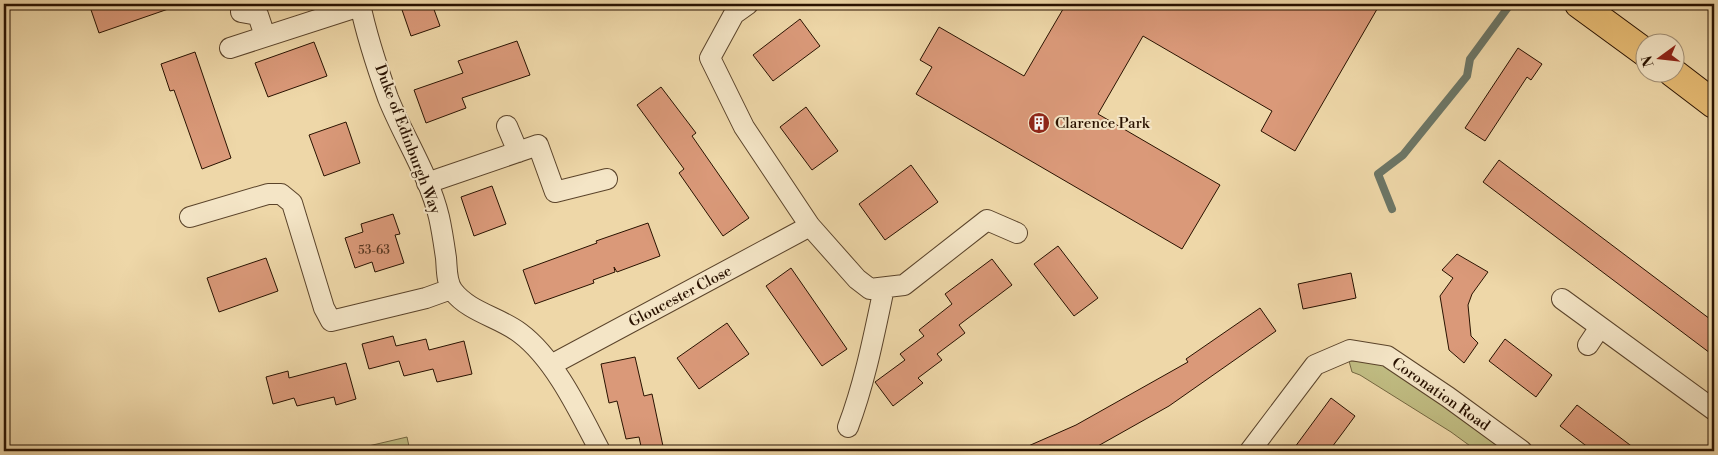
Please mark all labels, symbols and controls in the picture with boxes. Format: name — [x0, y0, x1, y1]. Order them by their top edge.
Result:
north arrow — [1636, 32, 1686, 82]
text: N — [1638, 53, 1659, 69]
street label: Duke of Edinburgh Way — [370, 62, 445, 217]
building icon: Clarence Park — [1027, 111, 1051, 135]
place label: Clarence Park — [1055, 114, 1151, 133]
house number: 53-63 — [358, 243, 390, 258]
street label: Gloucester Close — [625, 261, 735, 332]
street label: Coronation Road — [1388, 353, 1494, 436]

